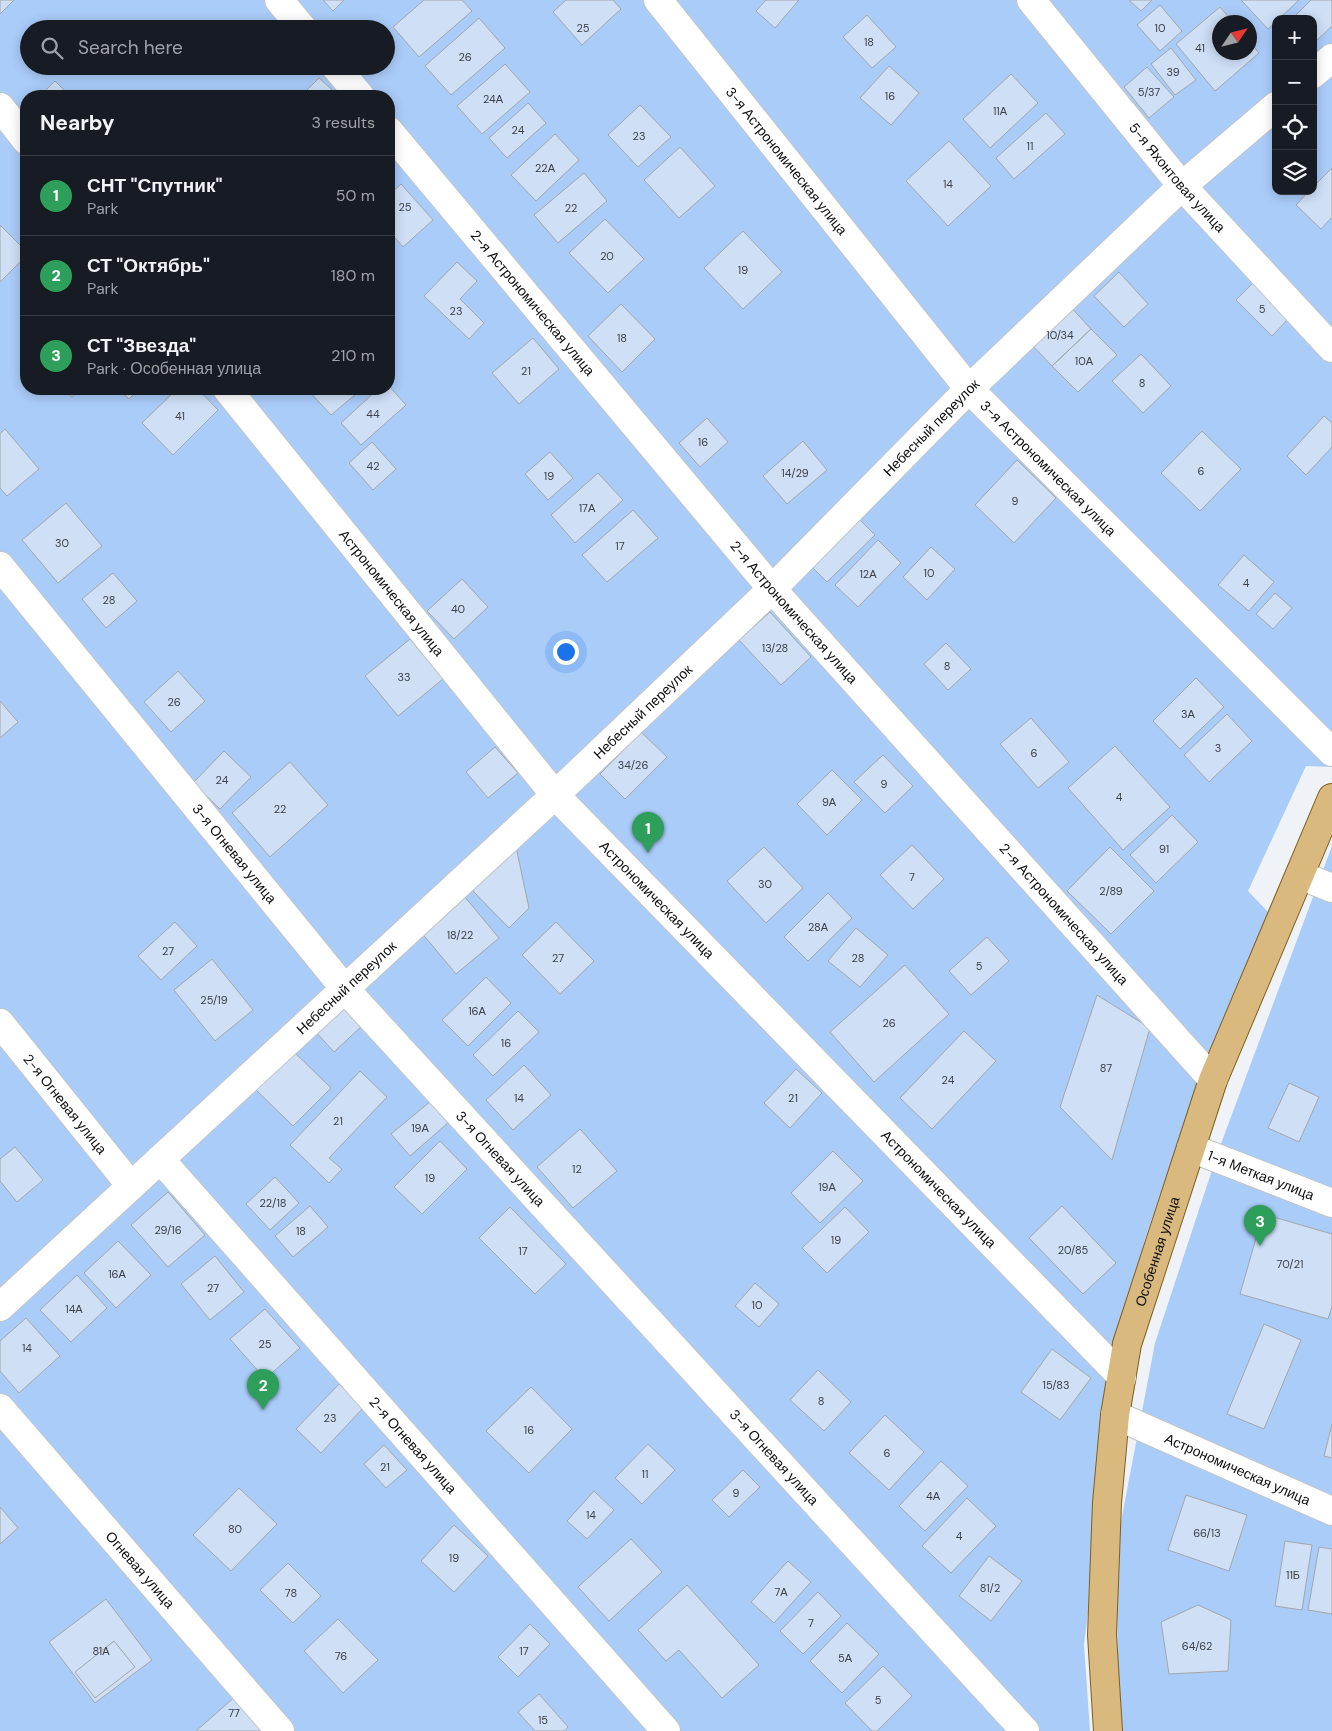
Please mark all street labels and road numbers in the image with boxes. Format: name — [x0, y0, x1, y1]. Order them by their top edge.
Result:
street label: 3-я Астрономическая улица — [722, 83, 851, 239]
street label: 5-я Яхонтовая улица — [1125, 119, 1229, 236]
street label: 2-я Астрономическая улица — [467, 226, 599, 380]
street label: Небесный переулок — [879, 374, 984, 480]
street label: 3-я Астрономическая улица — [976, 396, 1120, 540]
street label: Астрономическая улица — [335, 526, 448, 660]
street label: 2-я Астрономическая улица — [726, 537, 862, 688]
street label: Небесный переулок — [590, 660, 697, 763]
street label: 3-я Огневая улица — [188, 800, 281, 907]
street label: Астрономическая улица — [596, 837, 718, 962]
street label: 2-я Астрономическая улица — [996, 839, 1132, 989]
street label: Небесный переулок — [292, 936, 401, 1038]
street label: 2-я Огневая улица — [19, 1050, 111, 1158]
street label: 3-я Огневая улица — [452, 1107, 549, 1210]
street label: Астрономическая улица — [877, 1126, 1000, 1252]
street label: 1-я Меткая улица — [1205, 1146, 1317, 1204]
street label: Особенная улица — [1131, 1194, 1184, 1309]
street label: 2-я Огневая улица — [365, 1393, 461, 1497]
street label: 3-я Огневая улица — [726, 1406, 823, 1509]
street label: Астрономическая улица — [1162, 1429, 1313, 1509]
street label: Огневая улица — [102, 1527, 179, 1612]

